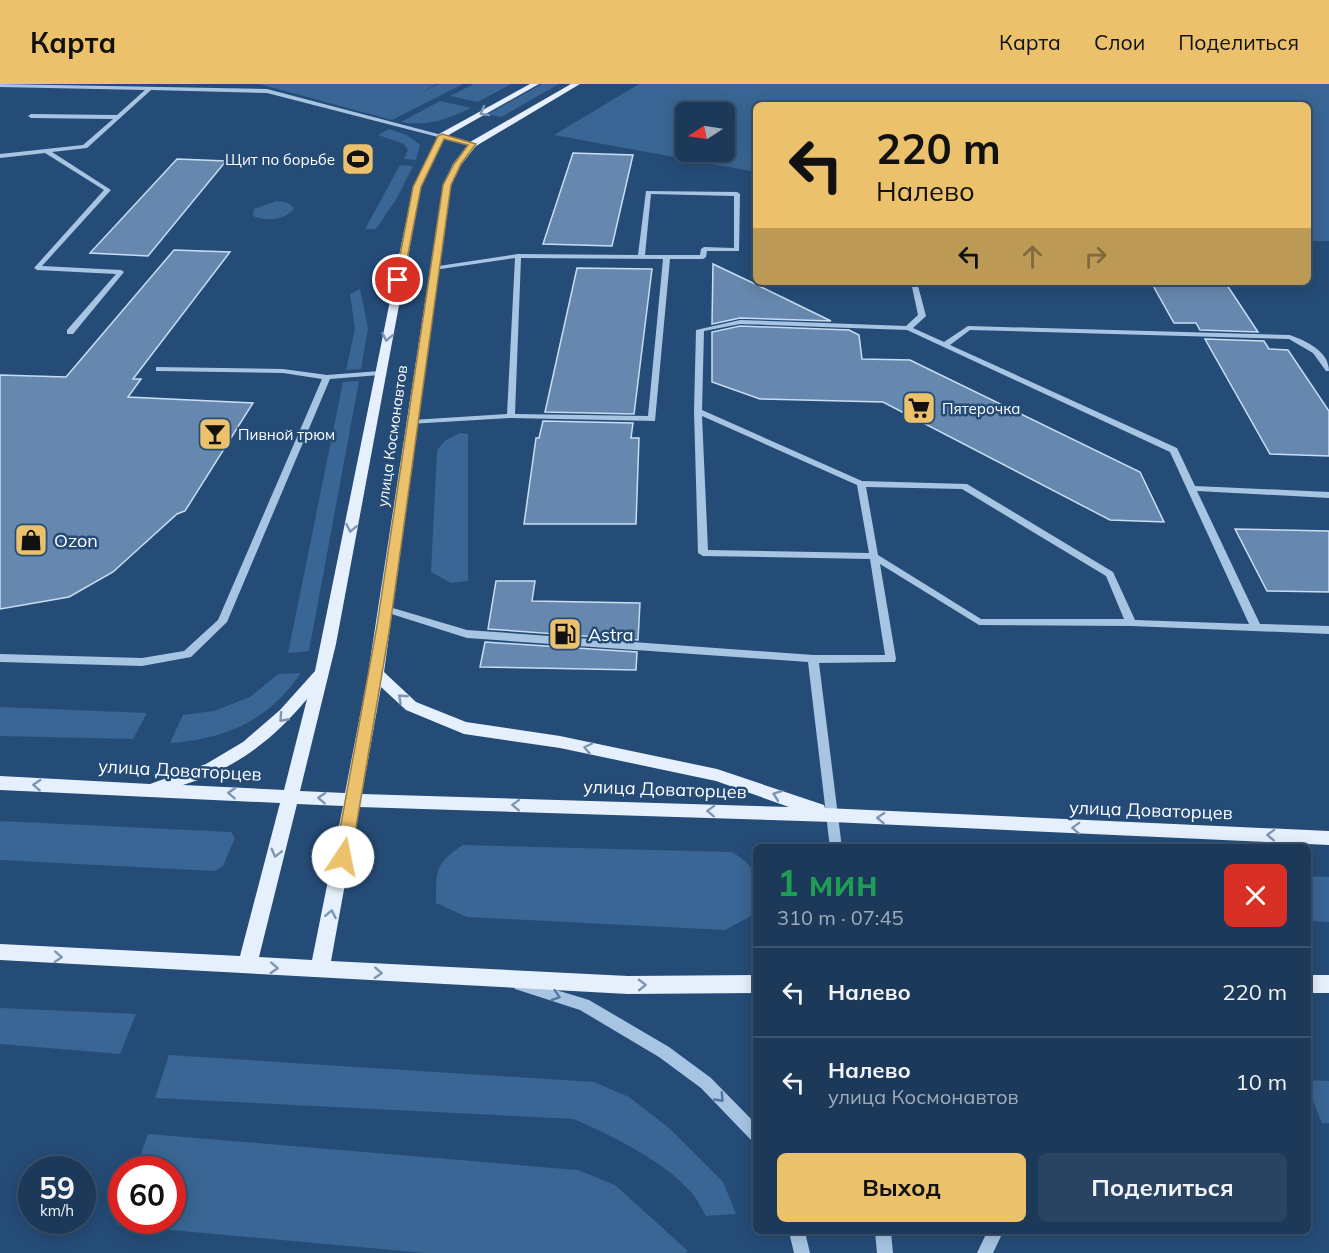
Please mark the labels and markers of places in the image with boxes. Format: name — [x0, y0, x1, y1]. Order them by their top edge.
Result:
sports icon: Щит по борьбе — [340, 141, 376, 177]
place label: Щит по борьбе — [225, 150, 335, 169]
pin — [372, 254, 423, 305]
supermarket icon: Пятерочка — [901, 390, 937, 426]
place label: Пятерочка — [942, 399, 1020, 418]
bar icon: Пивной трюм — [197, 416, 233, 452]
place label: Пивной трюм — [238, 425, 335, 444]
shop icon: Ozon — [13, 522, 49, 558]
place label: Ozon — [54, 529, 98, 552]
fuel station icon: Astra — [547, 616, 583, 652]
place label: Astra — [588, 623, 634, 646]

